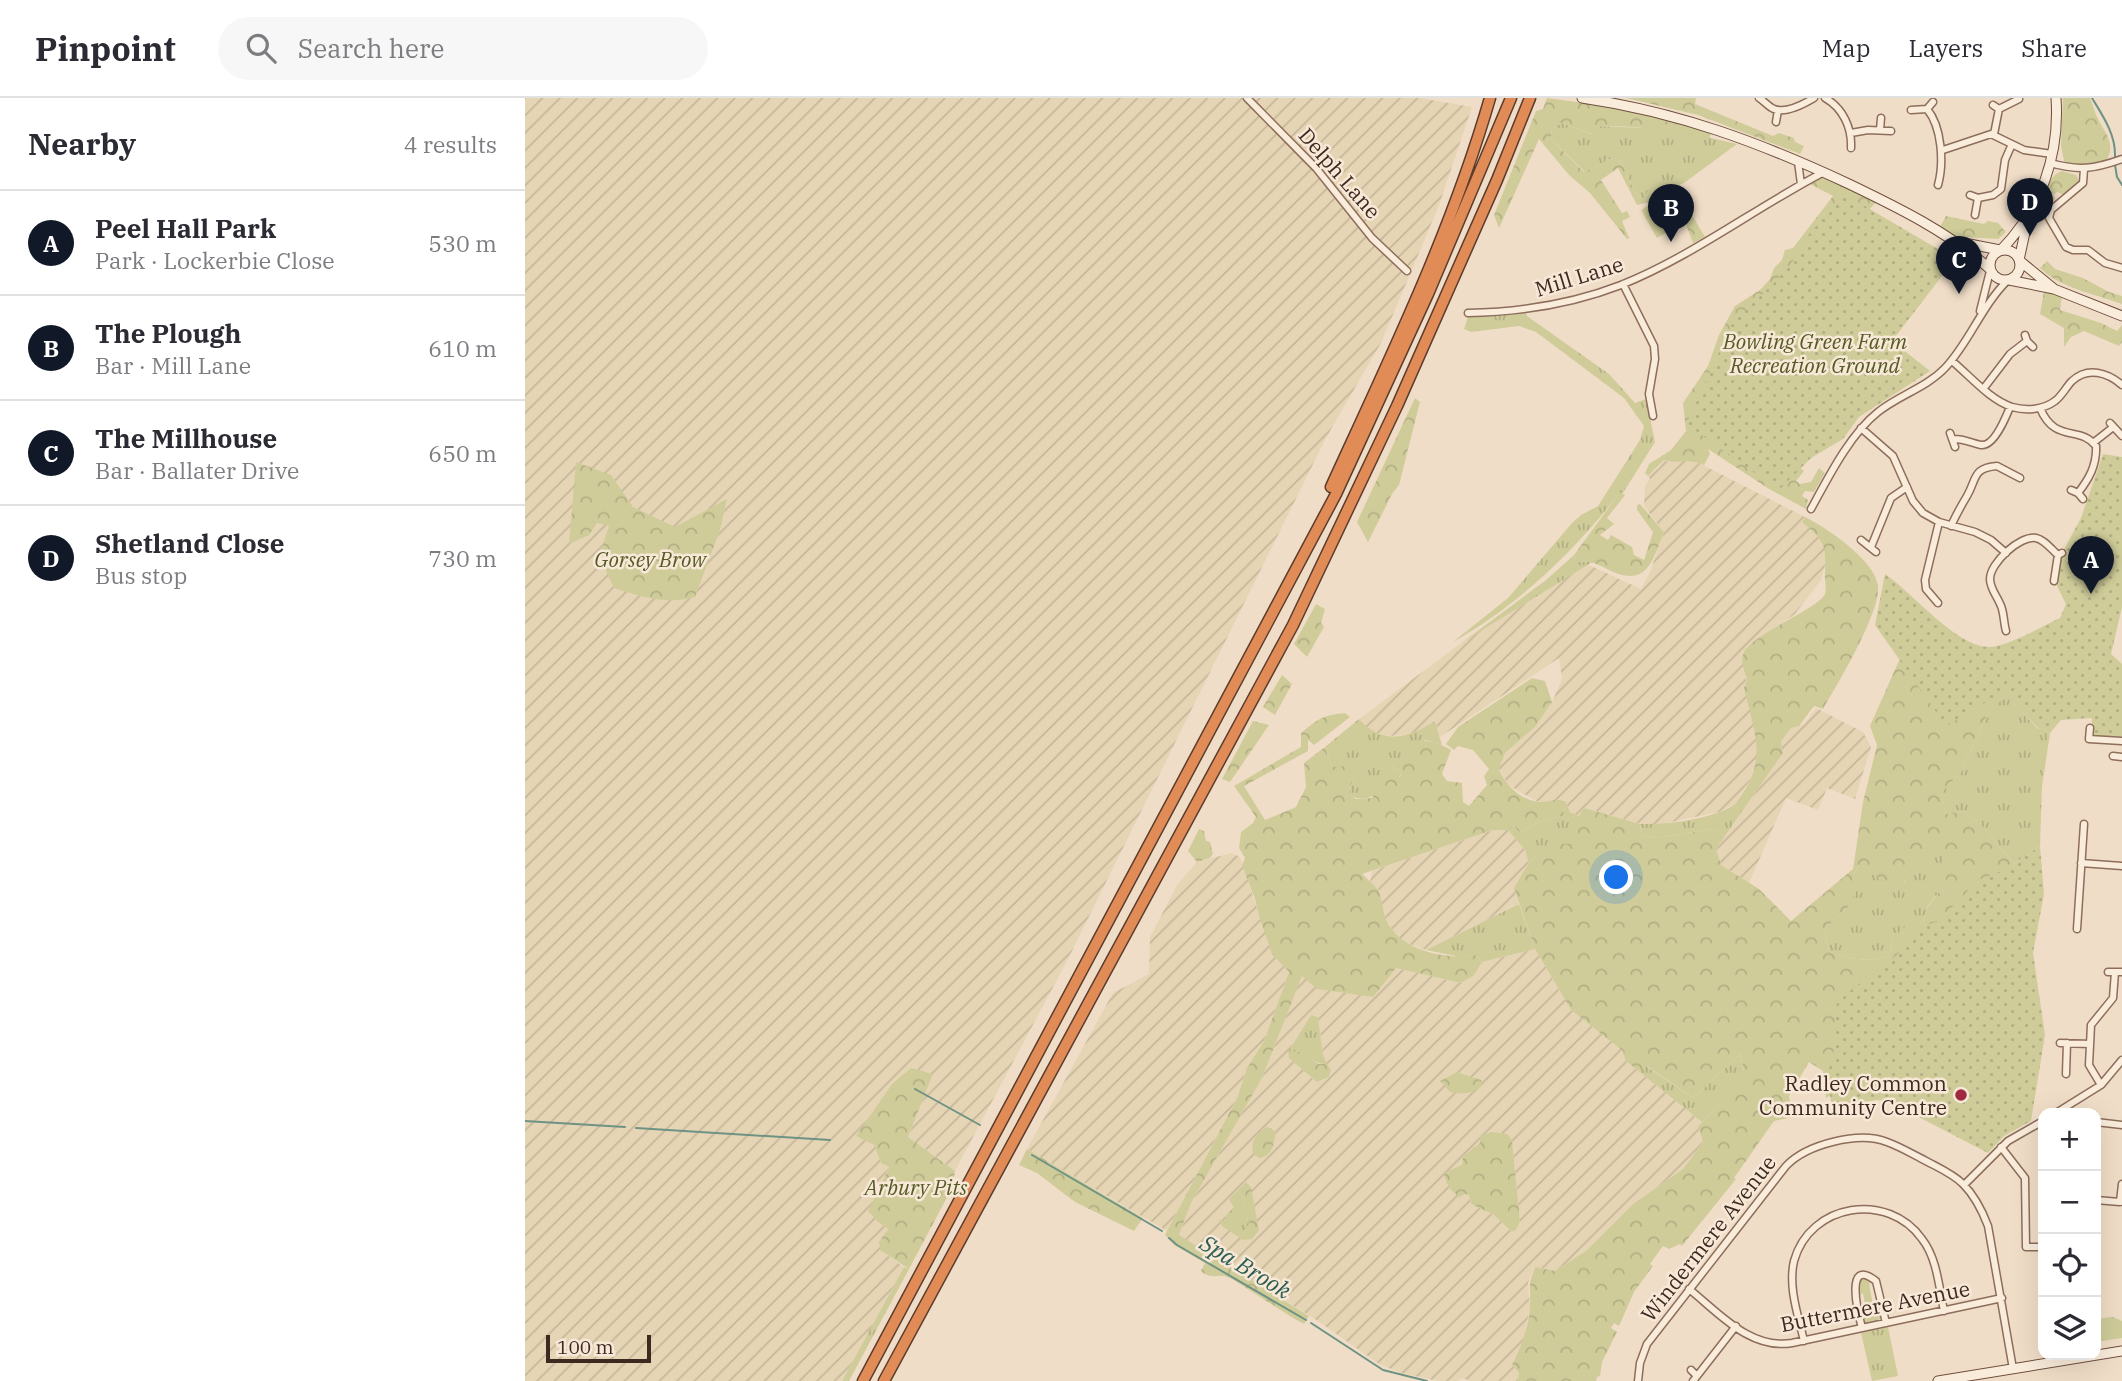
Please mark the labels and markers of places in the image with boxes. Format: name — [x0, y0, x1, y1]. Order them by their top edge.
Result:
pin: D — [2007, 178, 2053, 236]
pin: B — [1648, 184, 1694, 242]
pin: C — [1936, 236, 1982, 294]
pin: A — [2068, 536, 2114, 594]
place label: Radley Common Community Centre — [1759, 1069, 1947, 1121]
marker: Radley Common Community Centre — [1953, 1087, 1969, 1103]

